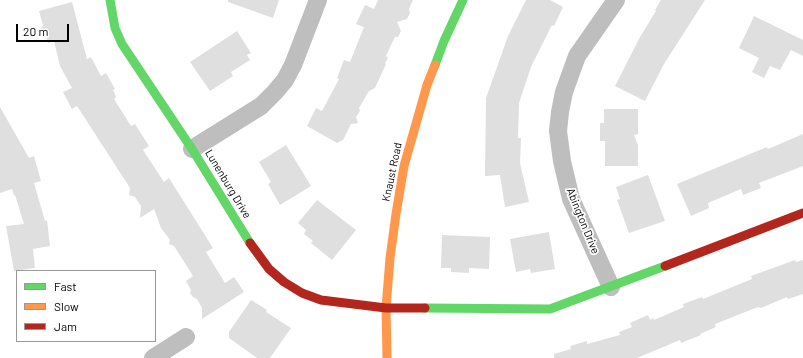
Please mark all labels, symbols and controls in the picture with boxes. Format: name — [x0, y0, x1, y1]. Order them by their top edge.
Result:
scale bar — [18, 16, 71, 42]
text: 20 m — [23, 24, 49, 38]
street label: Knaust Road — [379, 141, 405, 203]
street label: Lunenburg Drive — [202, 147, 254, 221]
street label: Abington Drive — [564, 186, 602, 256]
legend — [16, 270, 156, 342]
text: Fast — [54, 279, 77, 293]
text: Slow — [54, 299, 79, 313]
text: Jam — [54, 319, 77, 333]

